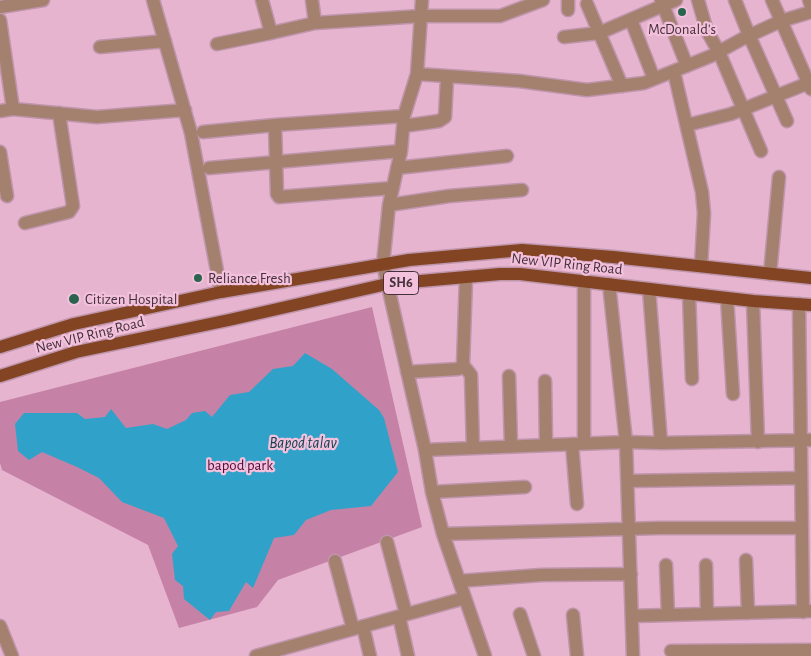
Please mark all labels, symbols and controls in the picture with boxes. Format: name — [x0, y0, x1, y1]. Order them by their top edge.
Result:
marker: McDonald's — [676, 6, 688, 18]
place label: McDonald's — [648, 20, 716, 38]
street label: New VIP Ring Road — [511, 249, 623, 279]
place label: Reliance Fresh — [208, 269, 291, 287]
marker: Reliance Fresh — [192, 272, 204, 284]
road number: SH6 — [384, 272, 418, 294]
place label: Citizen Hospital — [85, 290, 178, 308]
marker: Citizen Hospital — [67, 292, 81, 306]
street label: New VIP Ring Road — [34, 313, 146, 357]
water label: Bapod talav — [269, 433, 337, 453]
park label: bapod park — [207, 456, 273, 474]

